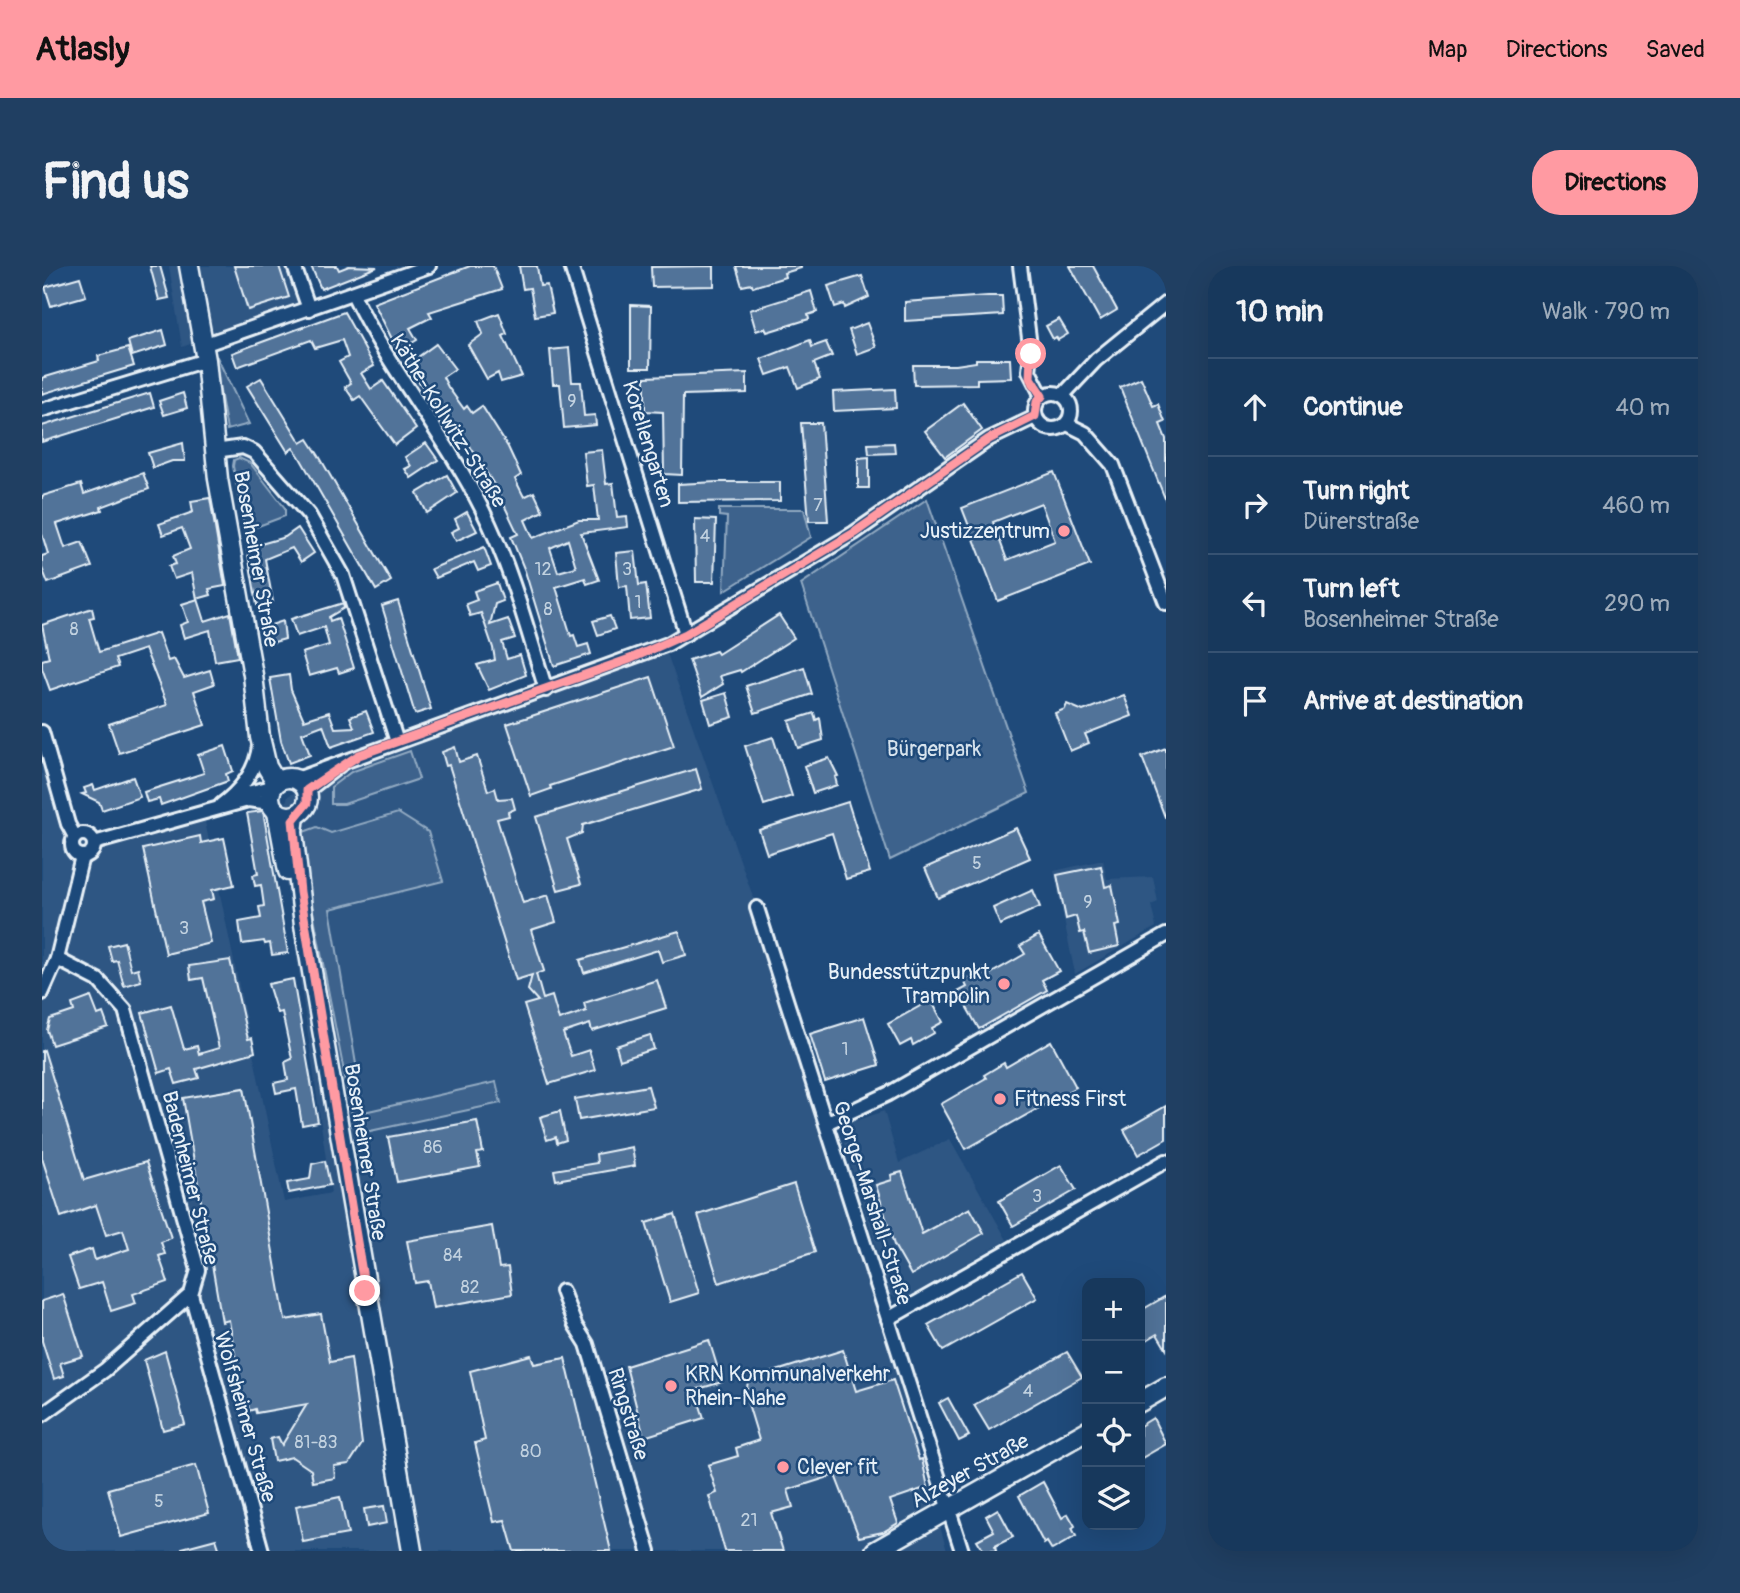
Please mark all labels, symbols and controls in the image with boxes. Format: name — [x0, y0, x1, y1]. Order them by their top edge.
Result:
text: Atlasly — [35, 29, 130, 70]
text: Map — [1428, 35, 1468, 64]
text: Directions — [1506, 35, 1607, 64]
text: Saved — [1645, 35, 1705, 64]
button: Directions — [1532, 150, 1698, 215]
text: Find us — [42, 152, 189, 213]
text: 10 min — [1236, 293, 1323, 330]
text: Walk · 790 m — [1542, 297, 1670, 326]
street label: Käthe-Kollwitz-Straße — [383, 329, 513, 514]
route start — [1015, 338, 1046, 369]
street label: Korellengarten — [616, 377, 680, 511]
icon: ahead — [1236, 388, 1274, 426]
house number: 9 — [567, 390, 577, 413]
text: Continue — [1303, 391, 1403, 423]
text: 40 m — [1616, 393, 1670, 422]
street label: Bosenheimer Straße — [227, 469, 285, 650]
text: Turn right — [1303, 475, 1409, 507]
icon: right — [1236, 486, 1274, 524]
text: 460 m — [1602, 491, 1670, 520]
house number: 7 — [813, 494, 823, 517]
text: Dürerstraße — [1303, 507, 1419, 536]
place label: Justizzentrum — [920, 518, 1050, 545]
marker: Justizzentrum — [1056, 523, 1072, 539]
house number: 4 — [700, 525, 711, 548]
house number: 12 — [534, 558, 552, 581]
house number: 3 — [622, 558, 632, 581]
text: Turn left — [1303, 573, 1399, 605]
icon: left — [1236, 584, 1274, 622]
text: 290 m — [1604, 589, 1670, 618]
house number: 1 — [634, 591, 642, 614]
house number: 8 — [543, 598, 553, 621]
text: Bosenheimer Straße — [1303, 605, 1499, 634]
house number: 8 — [69, 618, 79, 641]
icon: arrive — [1236, 682, 1274, 720]
text: Arrive at destination — [1303, 685, 1523, 717]
park label: Bürgerpark — [887, 736, 982, 763]
house number: 5 — [972, 852, 982, 875]
house number: 9 — [1083, 891, 1093, 914]
house number: 3 — [179, 917, 189, 940]
place label: Bundesstützpunkt Trampolin — [828, 959, 991, 1010]
marker: Bundesstützpunkt Trampolin — [996, 976, 1012, 992]
house number: 1 — [841, 1038, 849, 1061]
street label: Bosenheimer Straße — [338, 1062, 392, 1243]
place label: Fitness First — [1014, 1086, 1127, 1113]
street label: Badenheimer Straße — [155, 1088, 225, 1268]
marker: Fitness First — [992, 1091, 1008, 1107]
street label: George-Marshall-Straße — [826, 1098, 918, 1309]
house number: 86 — [423, 1136, 443, 1159]
house number: 3 — [1032, 1185, 1042, 1208]
house number: 84 — [443, 1244, 463, 1267]
route end — [349, 1275, 380, 1306]
house number: 82 — [460, 1276, 480, 1299]
map controls — [1082, 1278, 1145, 1530]
button: + — [1082, 1278, 1145, 1341]
street label: Wolfsheimer Straße — [208, 1329, 282, 1506]
button: − — [1082, 1341, 1145, 1404]
place label: KRN Kommunalverkehr Rhein-Nahe — [685, 1361, 891, 1412]
street label: Ringstraße — [601, 1365, 655, 1464]
marker: KRN Kommunalverkehr Rhein-Nahe — [663, 1378, 679, 1394]
house number: 4 — [1023, 1380, 1034, 1403]
button: locate — [1082, 1404, 1145, 1467]
street label: Alzeyer Straße — [906, 1427, 1034, 1515]
house number: 81-83 — [295, 1431, 337, 1454]
house number: 80 — [520, 1440, 542, 1463]
place label: Clever fit — [797, 1454, 878, 1481]
marker: Clever fit — [775, 1459, 791, 1475]
button: layers — [1082, 1467, 1145, 1530]
house number: 5 — [154, 1490, 164, 1513]
house number: 21 — [740, 1509, 758, 1532]

